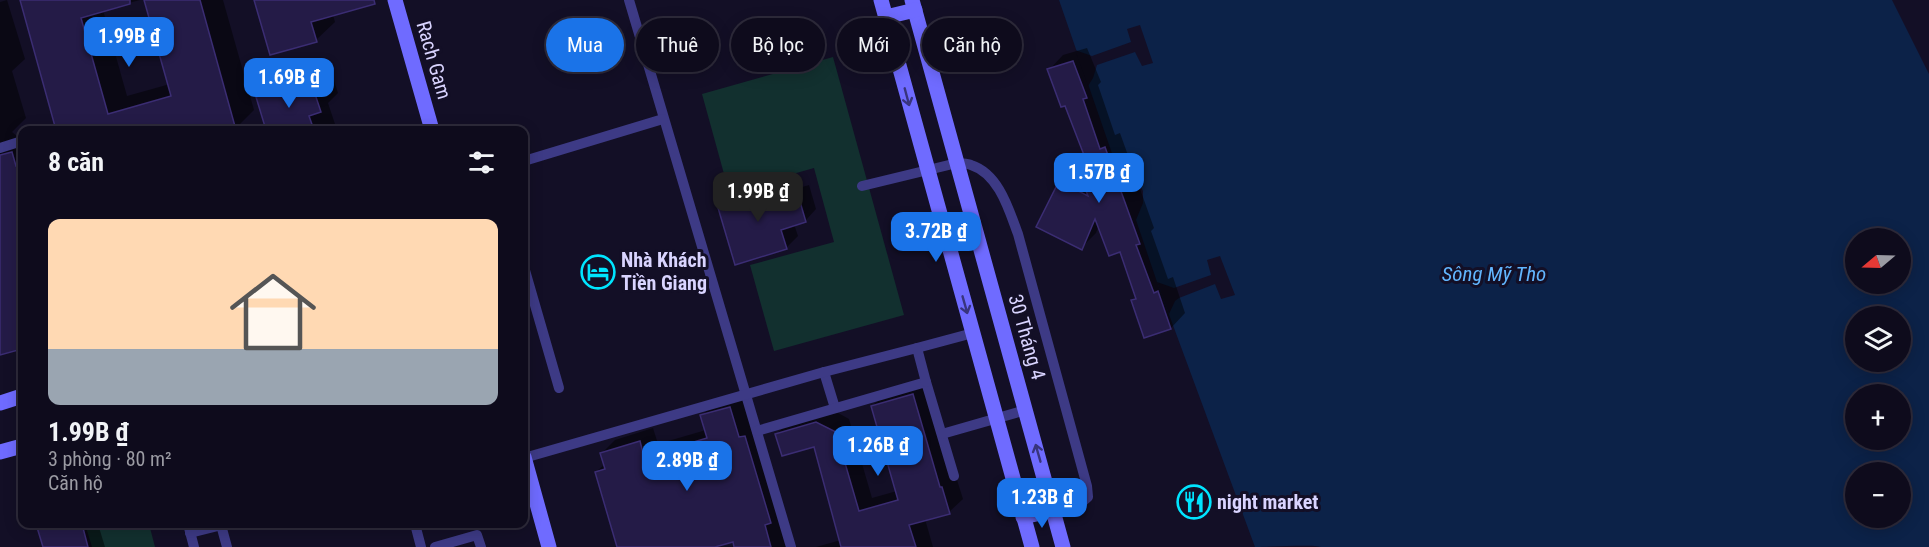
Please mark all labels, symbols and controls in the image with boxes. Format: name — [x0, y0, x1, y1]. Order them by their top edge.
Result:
pin: 1.99B ₫ — [74, 17, 184, 68]
street label: Rach Gam — [411, 18, 457, 102]
chip: Mua — [546, 18, 624, 72]
chip: Thuê — [636, 18, 719, 72]
chip: Bộ lọc — [731, 18, 825, 72]
chip: Mới — [837, 18, 910, 72]
chip: Căn hộ — [922, 18, 1022, 72]
text: 1.99B ₫ — [98, 24, 160, 48]
pin: 1.69B ₫ — [234, 58, 344, 109]
text: 1.69B ₫ — [258, 65, 320, 89]
one-way arrow — [902, 87, 914, 106]
icon: filters — [465, 146, 498, 179]
text: 8 căn — [48, 147, 104, 177]
pin: 1.57B ₫ — [1044, 153, 1154, 204]
text: 1.57B ₫ — [1068, 160, 1130, 184]
pin: 1.99B ₫ — [703, 172, 813, 223]
text: 1.99B ₫ — [727, 179, 789, 203]
pin: 3.72B ₫ — [881, 212, 991, 263]
text: 3.72B ₫ — [905, 219, 967, 243]
north arrow — [1845, 228, 1911, 294]
map controls — [1845, 228, 1911, 528]
place label: Nhà Khách Tiền Giang — [621, 248, 707, 295]
hotel icon: Nhà Khách Tiền Giang — [580, 254, 616, 290]
icon: home — [219, 258, 327, 366]
water label: Sông Mỹ Tho — [1442, 262, 1546, 286]
street label: 30 Tháng 4 — [1003, 292, 1051, 383]
one-way arrow — [960, 295, 971, 314]
button: layers — [1845, 306, 1911, 372]
button: + — [1845, 384, 1911, 450]
text: 1.99B ₫ — [48, 417, 129, 447]
pin: 1.26B ₫ — [823, 426, 933, 477]
text: 1.26B ₫ — [847, 433, 909, 457]
pin: 2.89B ₫ — [632, 441, 742, 492]
one-way arrow — [1032, 444, 1043, 463]
text: 3 phòng · 80 m² — [48, 447, 172, 471]
text: 2.89B ₫ — [656, 448, 718, 472]
button: − — [1845, 462, 1911, 528]
text: Căn hộ — [48, 471, 103, 495]
pin: 1.23B ₫ — [987, 478, 1097, 529]
restaurant icon: night market — [1176, 484, 1212, 520]
text: 1.23B ₫ — [1011, 485, 1073, 509]
place label: night market — [1217, 490, 1318, 514]

